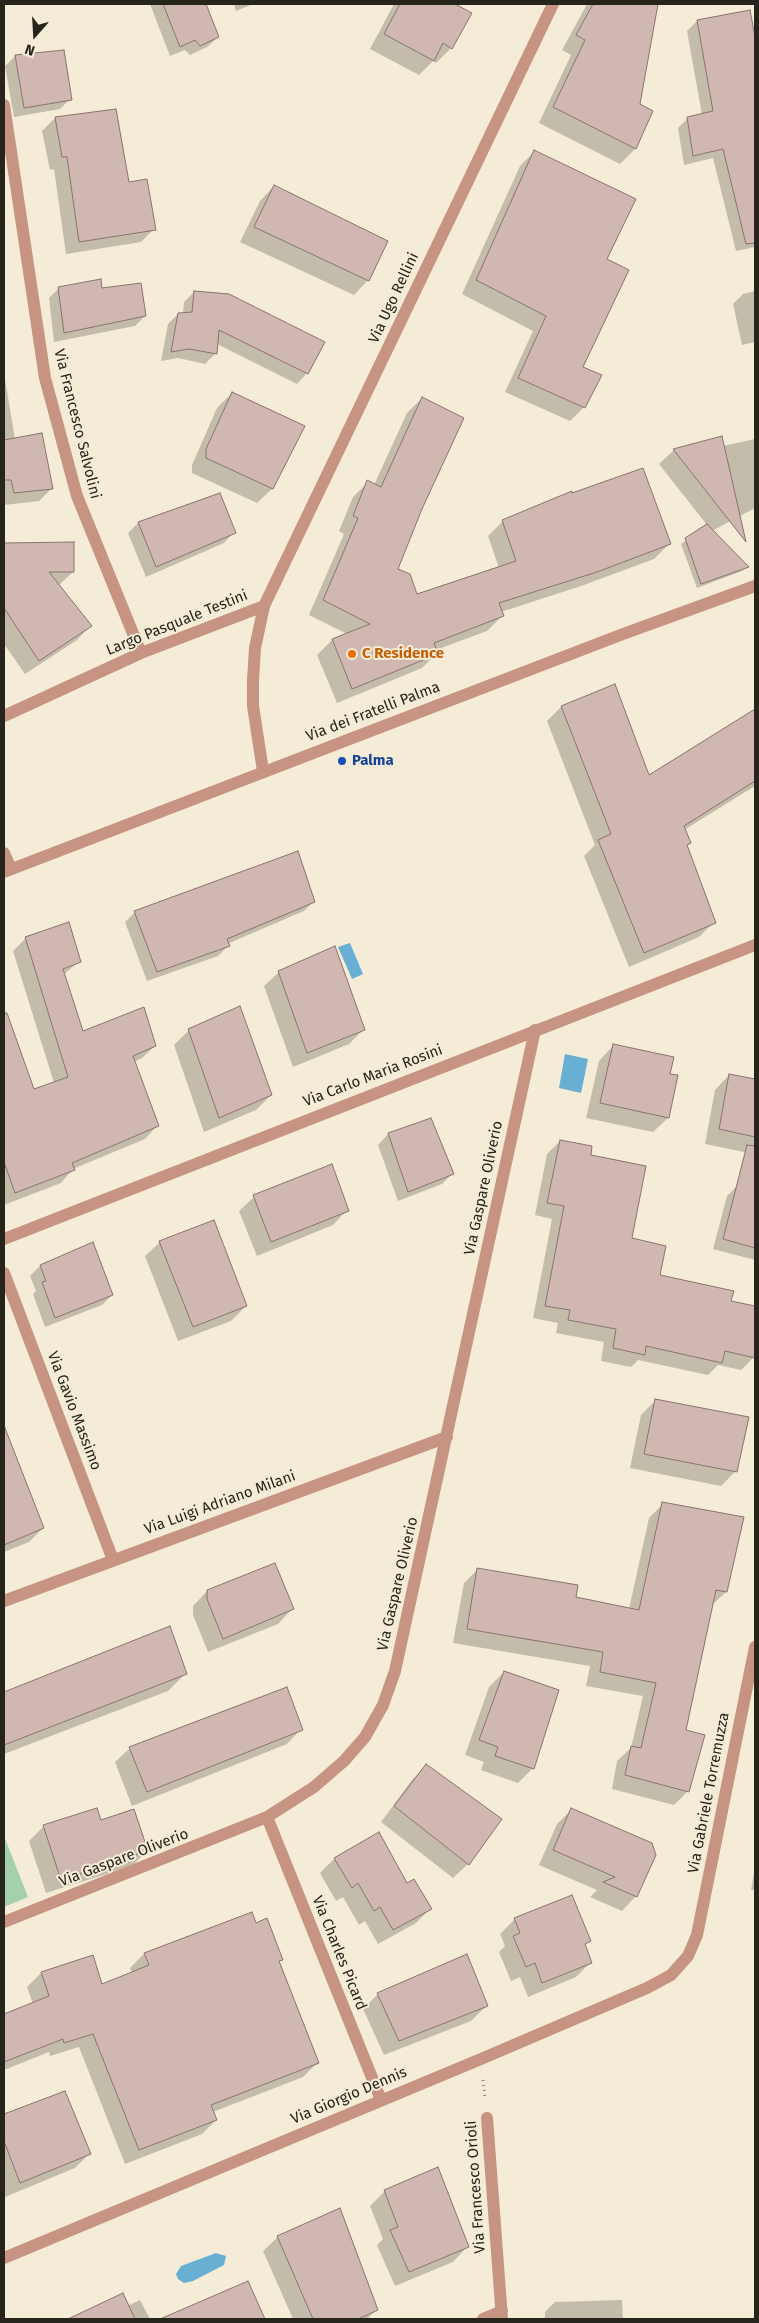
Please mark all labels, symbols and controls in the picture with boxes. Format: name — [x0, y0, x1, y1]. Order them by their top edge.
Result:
north arrow — [10, 10, 60, 60]
text: N — [23, 40, 37, 59]
street label: Via Ugo Rellini — [365, 250, 423, 346]
street label: Via Francesco Salvolini — [50, 347, 104, 501]
street label: Largo Pasquale Testini — [104, 586, 250, 660]
place label: C Residence — [362, 645, 444, 663]
marker: C Residence — [346, 648, 358, 660]
street label: Via dei Fratelli Palma — [303, 678, 443, 746]
place label: Palma — [352, 752, 394, 770]
marker: Palma — [336, 755, 348, 767]
street label: Via Carlo Maria Rosini — [301, 1041, 445, 1111]
street label: Via Gaspare Oliverio — [461, 1119, 507, 1257]
street label: Via Gavio Massimo — [43, 1349, 105, 1473]
street label: Via Luigi Adriano Milani — [142, 1467, 298, 1539]
street label: Via Gaspare Oliverio — [374, 1515, 422, 1653]
street label: Via Gabriele Torremuzza — [685, 1711, 733, 1875]
street label: Via Gaspare Oliverio — [57, 1825, 191, 1891]
street label: Via Charles Picard — [308, 1893, 370, 2013]
street label: Via Giorgio Dennis — [288, 2063, 410, 2129]
street label: Via Francesco Orioli — [462, 2120, 490, 2254]

